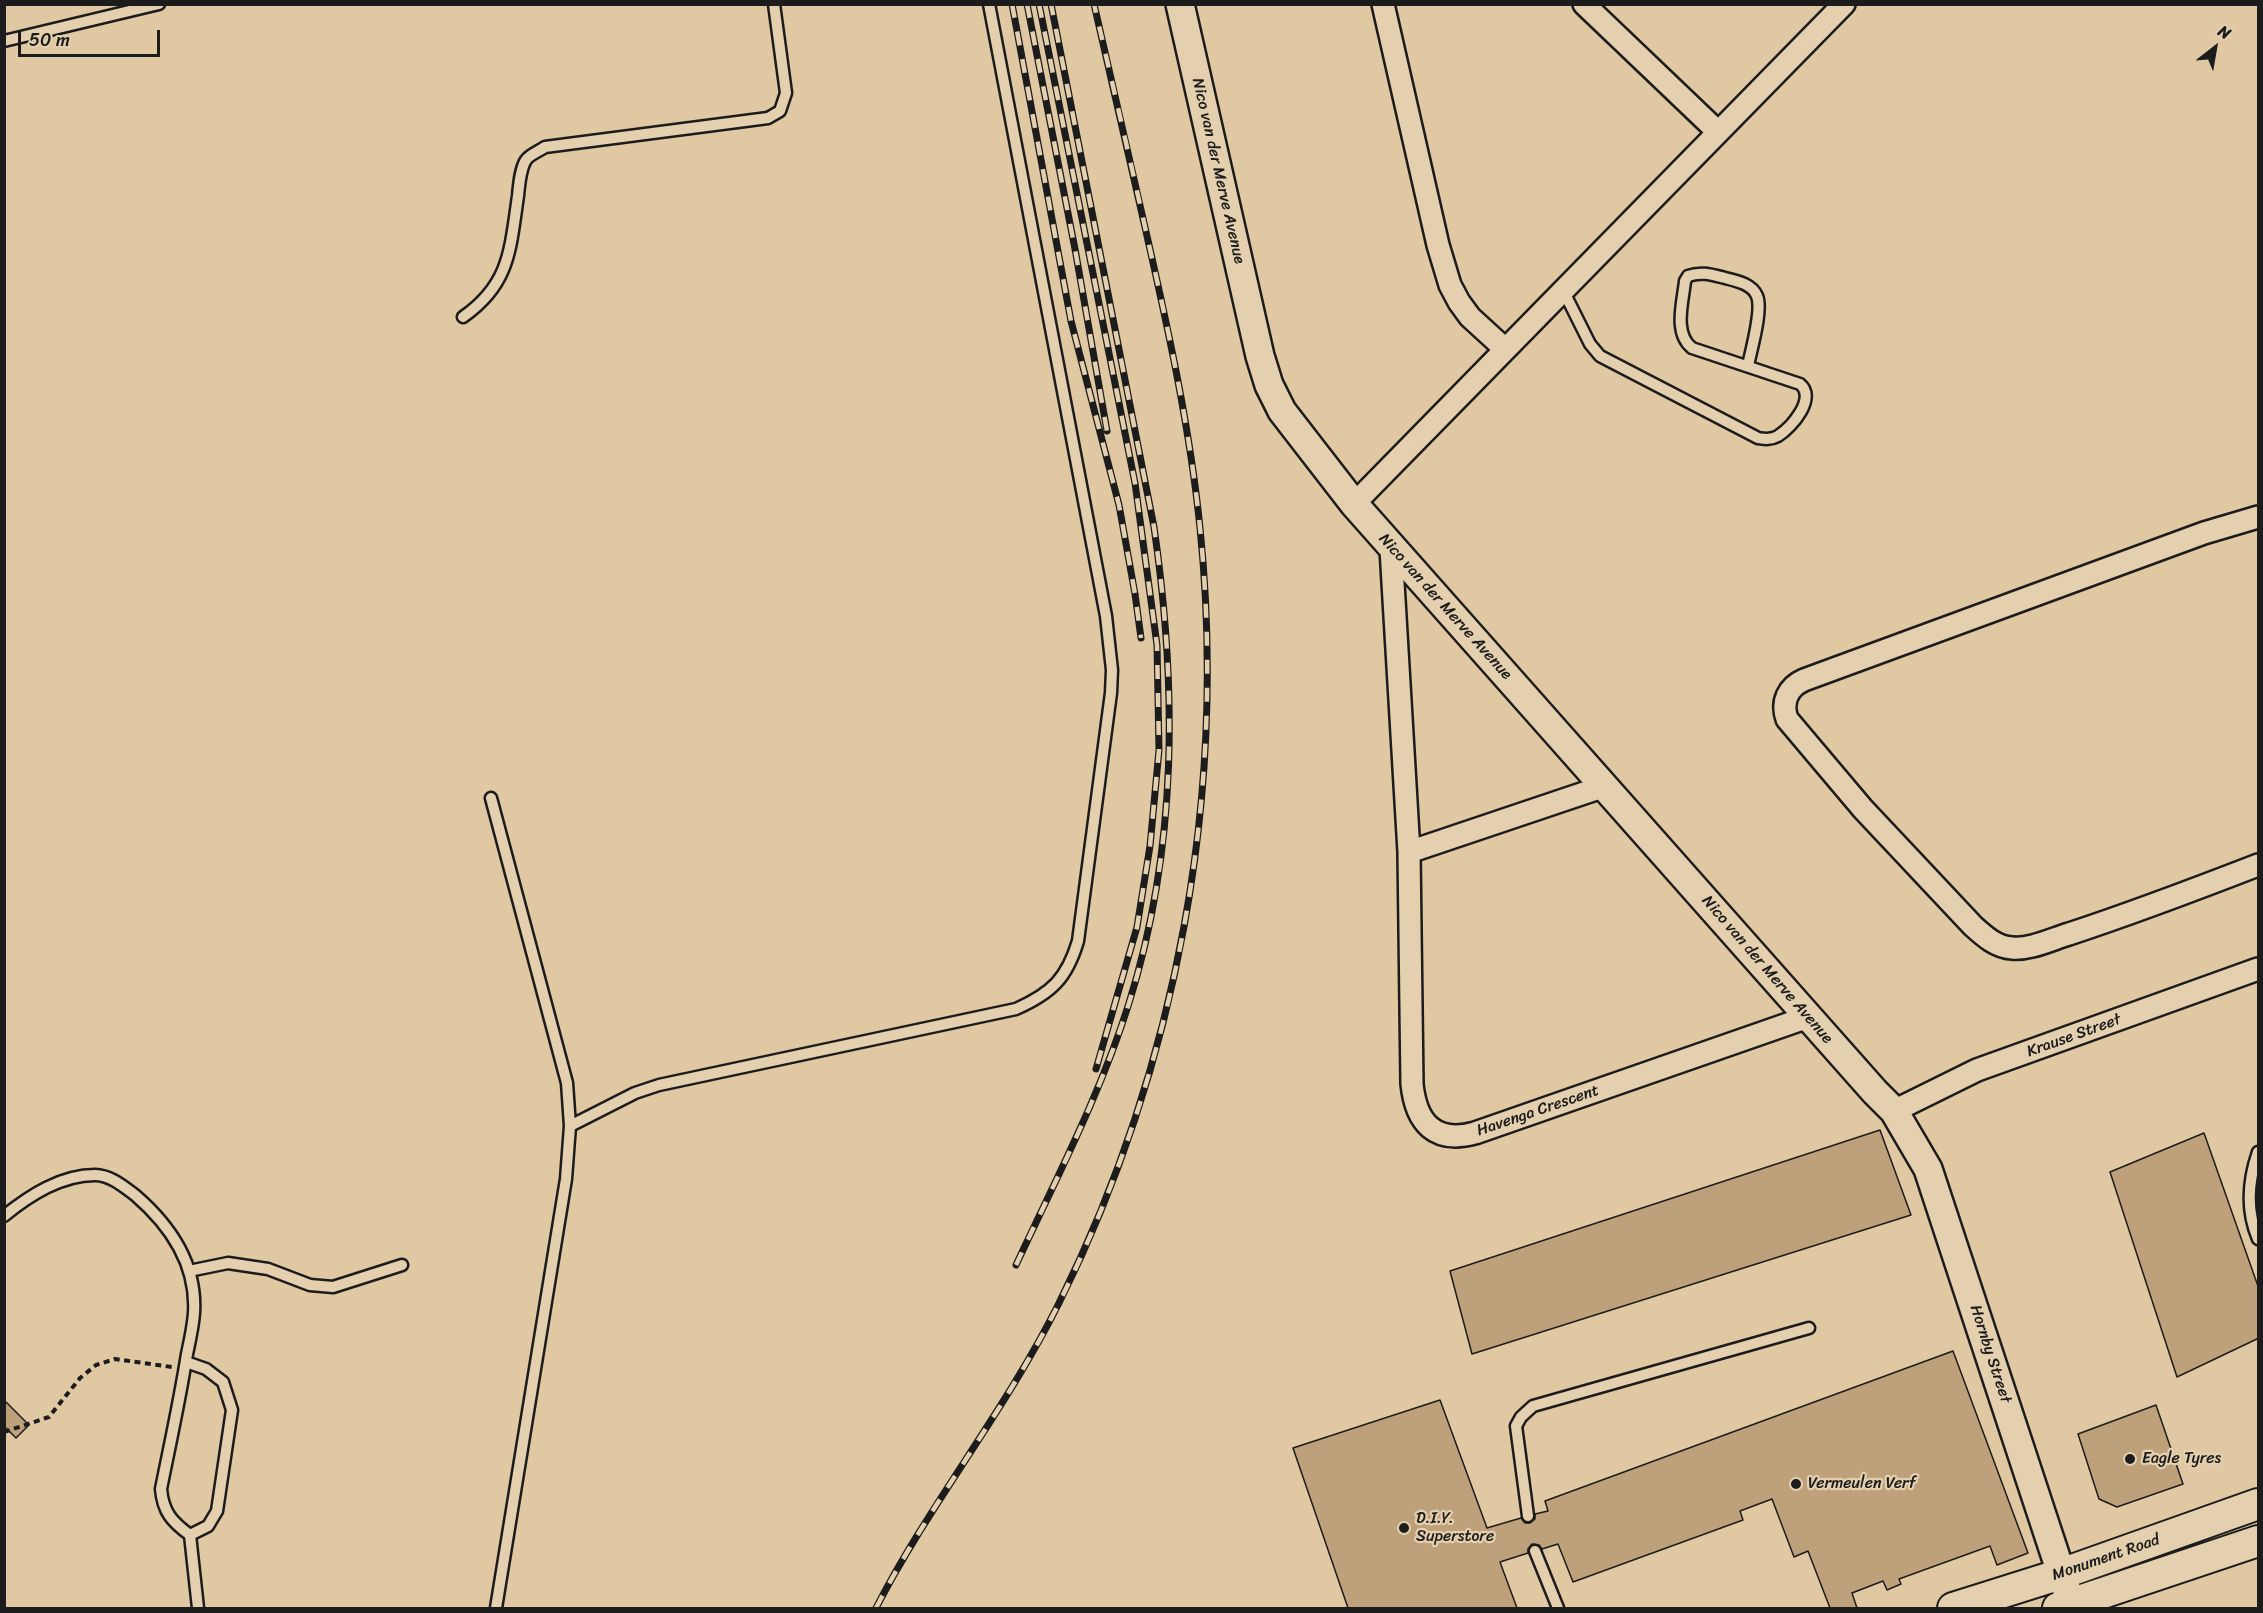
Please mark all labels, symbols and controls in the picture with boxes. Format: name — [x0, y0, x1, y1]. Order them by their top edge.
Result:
text: N — [2212, 17, 2237, 47]
scale bar — [21, 18, 164, 56]
north arrow — [2185, 18, 2245, 78]
text: 50 m — [29, 24, 70, 56]
street label: Nico van der Merve Avenue — [1187, 76, 1249, 266]
street label: Nico van der Merve Avenue — [1374, 530, 1516, 684]
street label: Nico van der Merve Avenue — [1697, 892, 1837, 1048]
street label: Krause Street — [2024, 1010, 2124, 1062]
street label: Havenga Crescent — [1474, 1081, 1602, 1141]
street label: Hornby Street — [1965, 1302, 2015, 1406]
place label: Eagle Tyres — [2142, 1449, 2221, 1469]
marker: Eagle Tyres — [2123, 1452, 2137, 1466]
place label: Vermeulen Verf — [1808, 1474, 1916, 1494]
marker: Vermeulen Verf — [1789, 1477, 1803, 1491]
place label: D.I.Y. Superstore — [1416, 1509, 1494, 1547]
marker: D.I.Y. Superstore — [1397, 1521, 1411, 1535]
street label: Monument Road — [2050, 1531, 2162, 1585]

